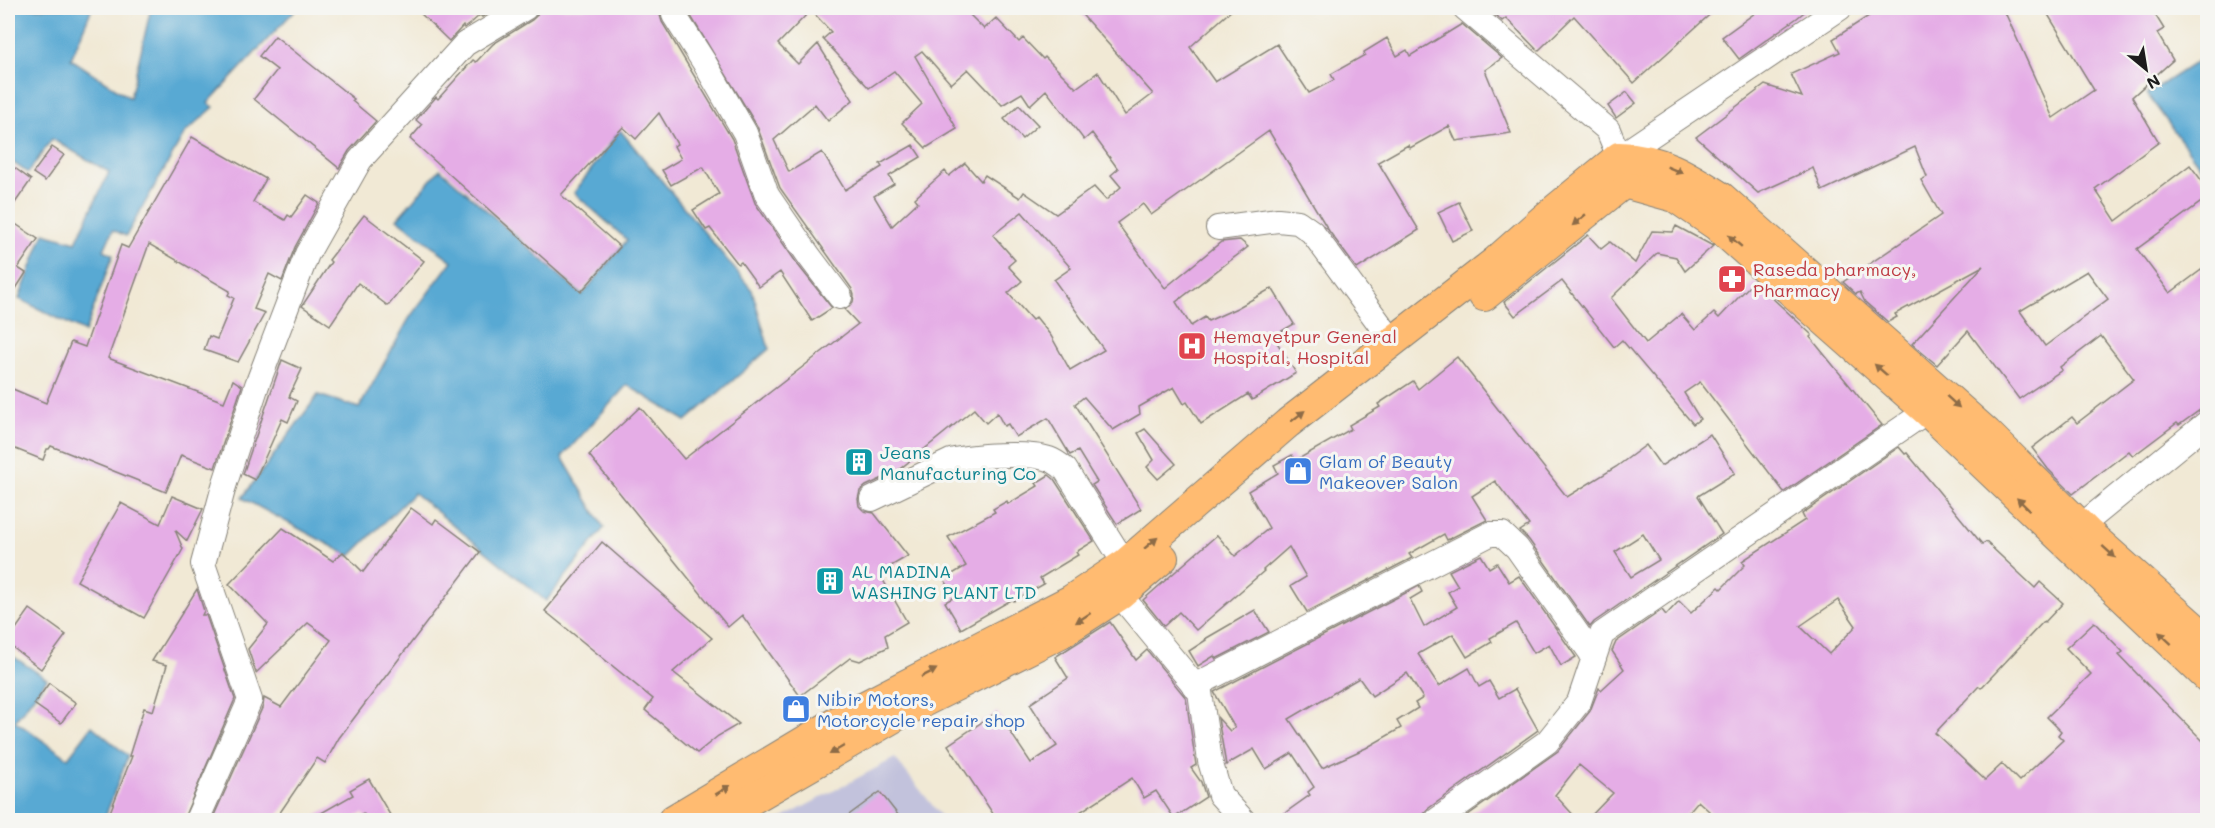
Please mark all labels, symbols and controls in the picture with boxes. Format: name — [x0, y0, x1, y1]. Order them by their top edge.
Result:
north arrow — [2116, 39, 2176, 99]
text: N — [2143, 70, 2164, 95]
one-way arrow — [1667, 165, 1685, 175]
one-way arrow — [1571, 213, 1586, 225]
one-way arrow — [1728, 235, 1743, 248]
place label: Raseda pharmacy, Pharmacy — [1753, 257, 1916, 302]
pharmacy icon: Raseda pharmacy, Pharmacy — [1716, 263, 1748, 295]
place label: Hemayetpur General Hospital, Hospital — [1213, 324, 1397, 369]
hospital icon: Hemayetpur General Hospital, Hospital — [1176, 330, 1208, 362]
one-way arrow — [1874, 364, 1889, 377]
one-way arrow — [1945, 395, 1960, 408]
one-way arrow — [1291, 410, 1306, 422]
place label: Jeans Manufacturing Co — [880, 440, 1037, 485]
building icon: Jeans Manufacturing Co — [843, 446, 875, 478]
place label: Glam of Beauty Makeover Salon — [1319, 449, 1458, 494]
shop icon: Glam of Beauty Makeover Salon — [1282, 455, 1314, 487]
one-way arrow — [2017, 497, 2031, 511]
one-way arrow — [1143, 537, 1158, 550]
one-way arrow — [2101, 545, 2116, 558]
place label: AL MADINA WASHING PLANT LTD — [851, 559, 1036, 604]
building icon: AL MADINA WASHING PLANT LTD — [814, 565, 846, 597]
one-way arrow — [1075, 613, 1092, 624]
one-way arrow — [2158, 632, 2173, 645]
one-way arrow — [920, 668, 937, 678]
place label: Nibir Motors, Motorcycle repair shop — [817, 687, 1025, 732]
shop icon: Nibir Motors, Motorcycle repair shop — [780, 693, 812, 725]
one-way arrow — [829, 744, 846, 754]
one-way arrow — [715, 785, 731, 796]

